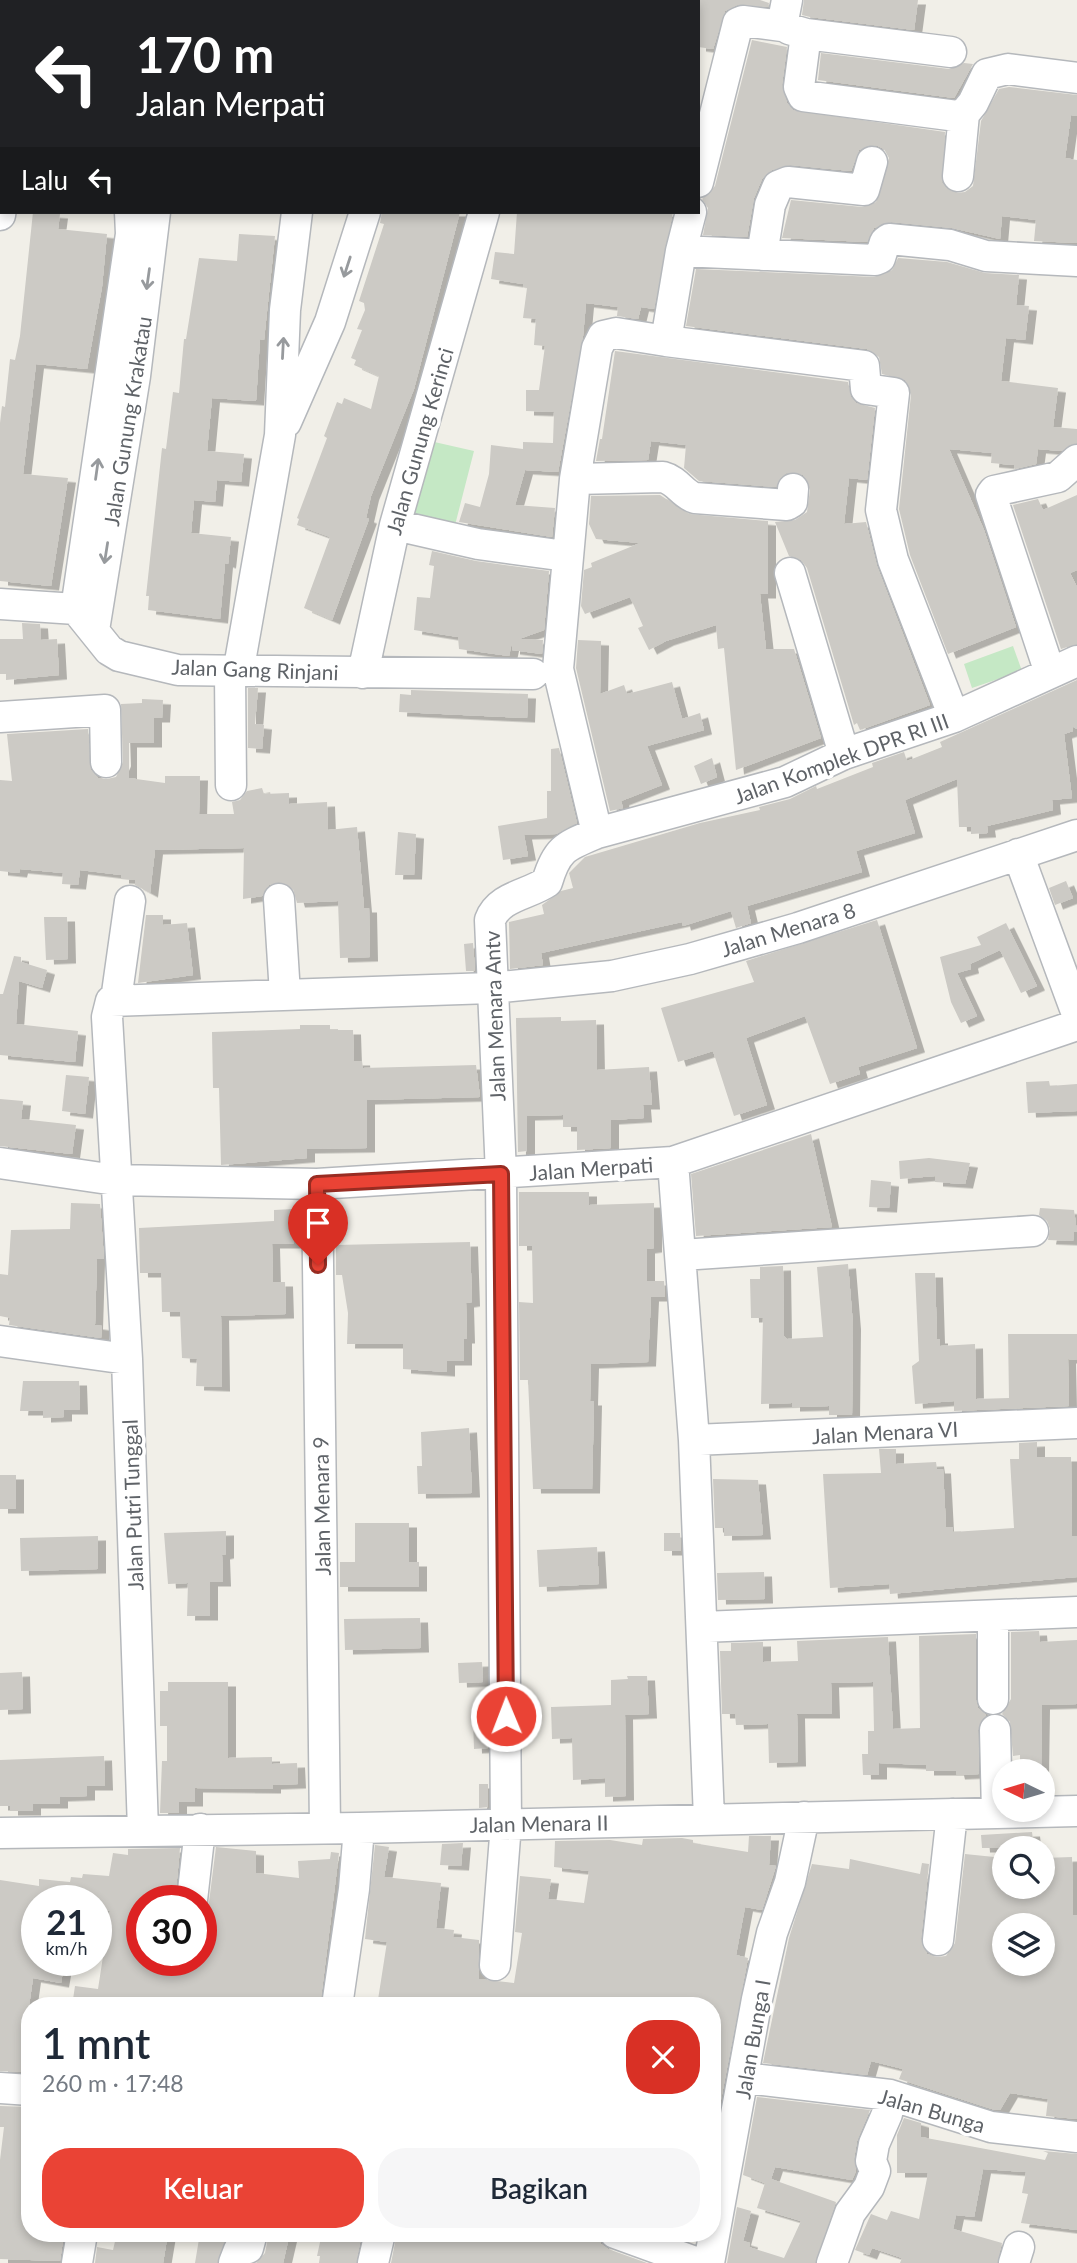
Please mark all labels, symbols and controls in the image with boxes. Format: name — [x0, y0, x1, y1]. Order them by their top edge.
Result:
text: 170 m — [136, 25, 274, 83]
icon: left — [21, 28, 112, 119]
text: Jalan Merpati — [136, 84, 325, 123]
icon: left — [82, 161, 120, 199]
text: Lalu — [21, 164, 68, 196]
one-way arrow — [340, 255, 353, 277]
one-way arrow — [142, 268, 155, 290]
street label: Jalan Gunung Krakatau — [98, 314, 156, 528]
one-way arrow — [276, 337, 289, 360]
street label: Jalan Gunung Kerinci — [380, 345, 458, 537]
one-way arrow — [91, 458, 104, 481]
one-way arrow — [99, 541, 112, 564]
street label: Jalan Gang Rinjani — [171, 654, 339, 684]
street label: Jalan Komplek DPR RI III — [730, 707, 952, 809]
street label: Jalan Menara 8 — [718, 897, 858, 961]
street label: Jalan Menara Antv — [479, 930, 509, 1102]
street label: Jalan Merpati — [528, 1151, 654, 1185]
pin — [288, 1193, 348, 1265]
icon: arrive — [299, 1204, 337, 1242]
street label: Jalan Menara VI — [811, 1416, 959, 1448]
street label: Jalan Putri Tunggal — [117, 1419, 147, 1591]
street label: Jalan Menara 9 — [307, 1436, 335, 1576]
position arrow — [469, 1679, 543, 1753]
north arrow — [992, 1759, 1055, 1822]
map controls — [992, 1759, 1055, 1976]
street label: Jalan Menara II — [469, 1809, 609, 1837]
button: search — [992, 1836, 1055, 1899]
speed limit sign: 30 — [126, 1885, 217, 1976]
text: 21 — [46, 1900, 87, 1942]
button: layers — [992, 1913, 1055, 1976]
text: km/h — [45, 1937, 88, 1959]
street label: Jalan Bunga I — [729, 1977, 775, 2101]
text: 1 mnt — [42, 2018, 150, 2068]
button: close — [626, 2020, 700, 2094]
text: 260 m · 17:48 — [42, 2069, 184, 2097]
street label: Jalan Bunga — [876, 2083, 988, 2137]
button: Keluar — [42, 2148, 364, 2228]
button: Bagikan — [378, 2148, 700, 2228]

